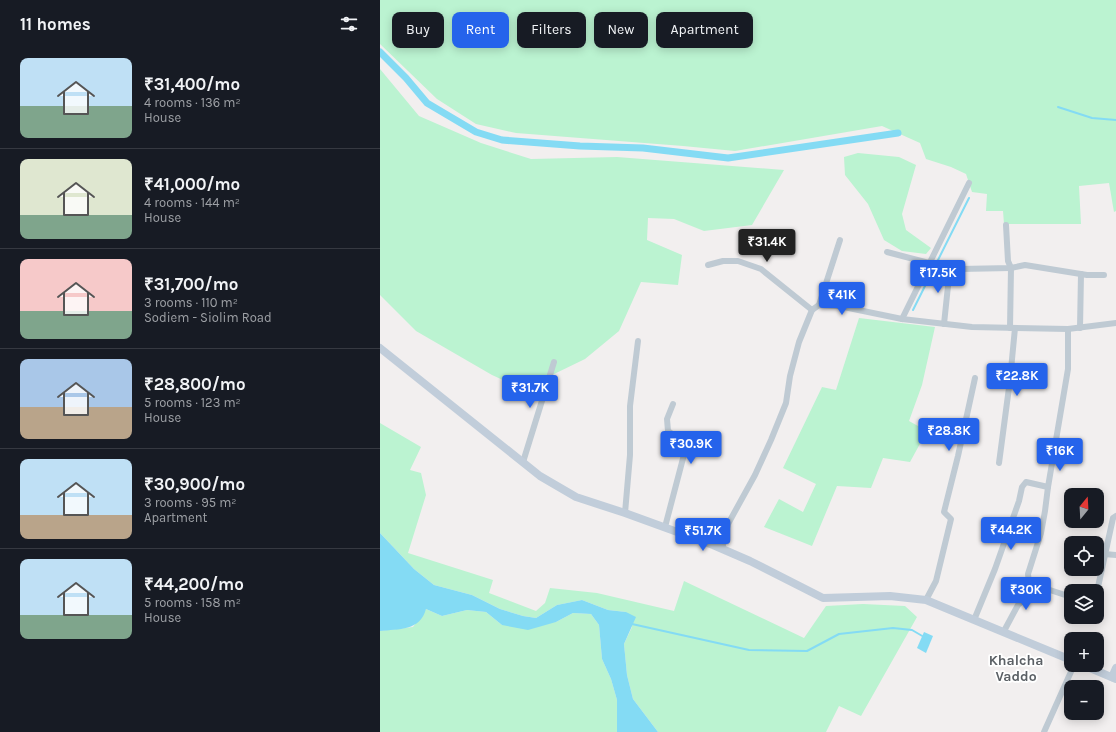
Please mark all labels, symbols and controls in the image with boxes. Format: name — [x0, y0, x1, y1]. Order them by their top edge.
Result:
chip: Buy — [392, 12, 444, 48]
chip: Rent — [452, 12, 509, 48]
chip: Filters — [517, 12, 586, 48]
chip: New — [594, 12, 648, 48]
chip: Apartment — [656, 12, 753, 48]
icon: filters — [338, 13, 360, 35]
text: 11 homes — [20, 14, 91, 34]
icon: home — [52, 74, 100, 122]
text: ₹31,400/mo — [144, 74, 240, 94]
text: 4 rooms · 136 m² — [144, 95, 241, 110]
text: House — [144, 110, 181, 125]
text: ₹41,000/mo — [144, 174, 240, 194]
icon: home — [52, 175, 100, 223]
text: 4 rooms · 144 m² — [144, 195, 240, 210]
text: House — [144, 210, 181, 225]
pin: ₹31.4K — [734, 229, 800, 263]
text: ₹31.4K — [747, 234, 787, 249]
pin: ₹17.5K — [905, 260, 971, 294]
text: ₹17.5K — [919, 265, 957, 280]
text: ₹31,700/mo — [144, 274, 238, 294]
icon: home — [52, 275, 100, 323]
pin: ₹41K — [818, 282, 866, 316]
text: ₹41K — [828, 287, 856, 302]
text: 3 rooms · 110 m² — [144, 295, 238, 310]
text: Sodiem - Siolim Road — [144, 310, 272, 325]
pin: ₹22.8K — [984, 363, 1050, 397]
text: ₹22.8K — [996, 368, 1038, 383]
text: ₹28,800/mo — [144, 374, 246, 394]
icon: home — [52, 375, 100, 423]
pin: ₹31.7K — [497, 375, 563, 409]
text: ₹31.7K — [511, 380, 549, 395]
text: 5 rooms · 123 m² — [144, 395, 241, 410]
text: House — [144, 410, 181, 425]
pin: ₹28.8K — [916, 418, 982, 452]
text: ₹28.8K — [927, 423, 971, 438]
pin: ₹30.9K — [658, 431, 724, 465]
text: ₹30.9K — [670, 436, 712, 451]
pin: ₹16K — [1036, 438, 1084, 472]
text: ₹16K — [1046, 443, 1074, 458]
text: ₹30,900/mo — [144, 474, 245, 494]
icon: home — [52, 475, 100, 523]
north arrow — [1064, 488, 1104, 528]
map controls — [1064, 488, 1104, 720]
text: 3 rooms · 95 m² — [144, 495, 237, 510]
text: Apartment — [144, 510, 207, 525]
pin: ₹44.2K — [978, 517, 1044, 551]
pin: ₹51.7K — [670, 518, 736, 552]
text: ₹44.2K — [990, 522, 1032, 537]
text: ₹51.7K — [684, 523, 722, 538]
button: locate — [1064, 536, 1104, 576]
text: ₹44,200/mo — [144, 574, 244, 594]
icon: home — [52, 575, 100, 623]
pin: ₹30K — [1002, 577, 1050, 611]
text: ₹30K — [1010, 582, 1042, 597]
button: layers — [1064, 584, 1104, 624]
text: 5 rooms · 158 m² — [144, 595, 241, 610]
text: House — [144, 610, 181, 625]
button: + — [1064, 632, 1104, 672]
district label: Khalcha Vaddo — [989, 652, 1043, 685]
button: − — [1064, 680, 1104, 720]

